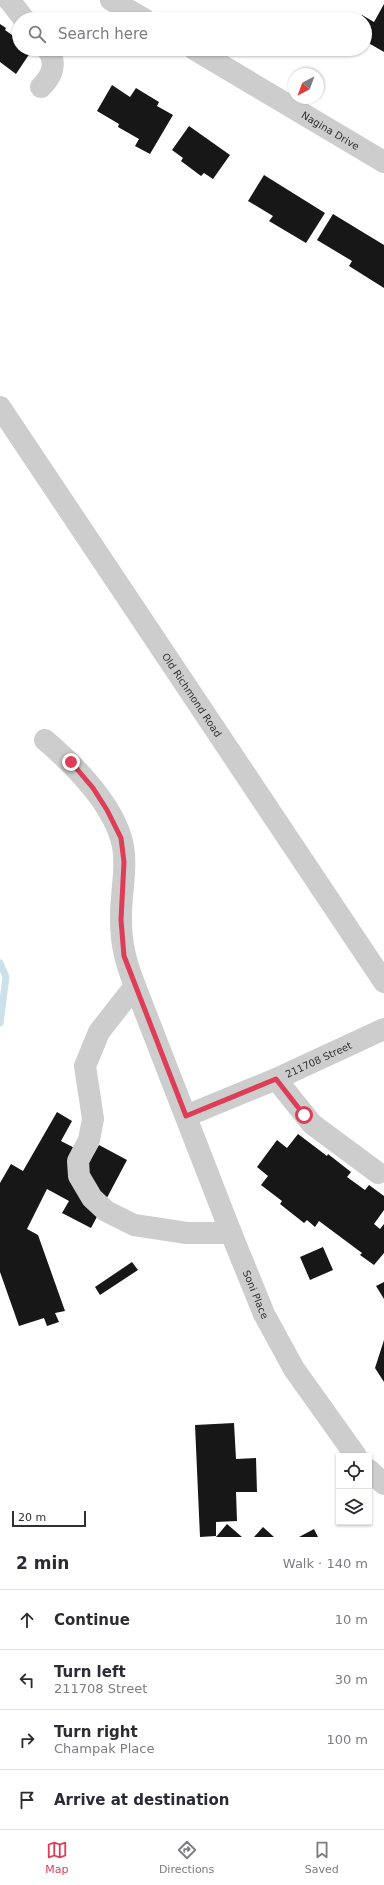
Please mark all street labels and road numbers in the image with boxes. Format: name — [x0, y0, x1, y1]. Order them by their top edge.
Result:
street label: Nagina Drive — [300, 109, 361, 152]
street label: Old Richmond Road — [160, 651, 224, 739]
street label: 211708 Street — [283, 1039, 353, 1079]
street label: Soni Place — [241, 1268, 271, 1321]

